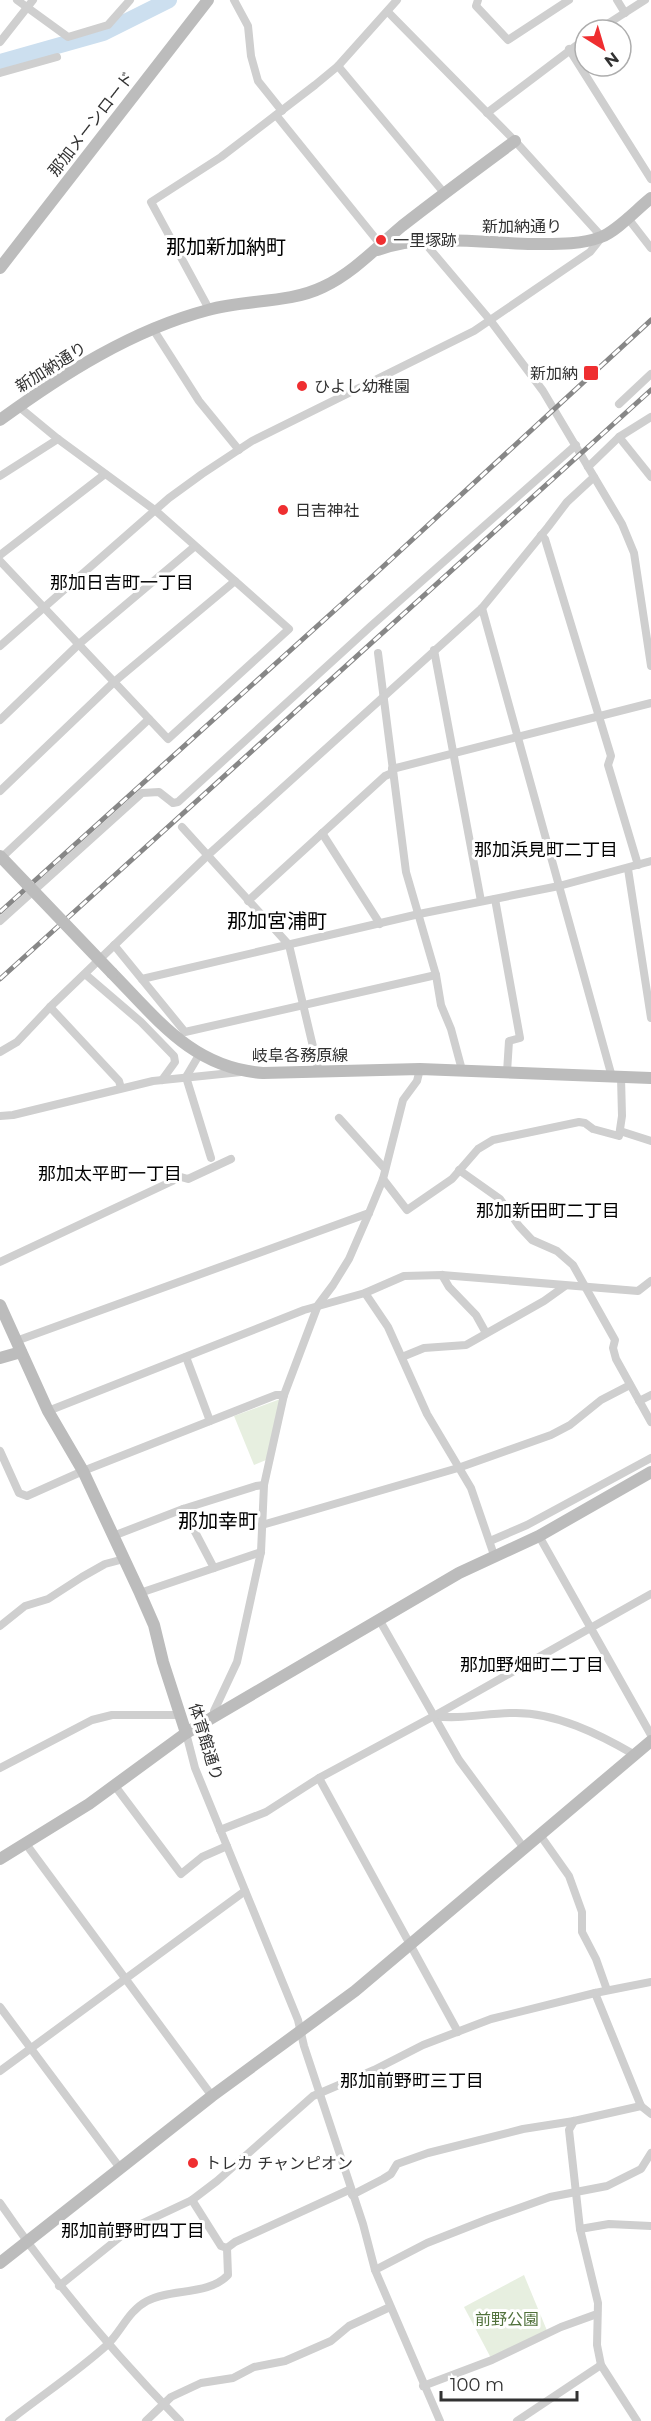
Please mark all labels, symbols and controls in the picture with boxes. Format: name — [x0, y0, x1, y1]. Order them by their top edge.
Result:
north arrow — [573, 18, 633, 78]
text: N — [601, 48, 623, 71]
street label: 那加メーンロード — [44, 68, 138, 180]
street label: 新加納通り — [482, 217, 562, 236]
place label: 一里塚跡 — [393, 231, 457, 250]
marker: 一里塚跡 — [374, 233, 388, 247]
district label: 那加新加納町 — [166, 235, 286, 259]
street label: 新加納通り — [12, 338, 90, 396]
place label: 新加納 — [530, 364, 578, 383]
marker: 新加納 — [582, 364, 600, 382]
place label: ひよし幼稚園 — [314, 377, 410, 396]
marker: ひよし幼稚園 — [295, 379, 309, 393]
place label: 日吉神社 — [295, 501, 359, 520]
marker: 日吉神社 — [276, 503, 290, 517]
district label: 那加日吉町一丁目 — [50, 572, 194, 594]
district label: 那加浜見町二丁目 — [474, 839, 618, 861]
district label: 那加宮浦町 — [227, 909, 327, 933]
street label: 岐阜各務原線 — [252, 1046, 348, 1065]
district label: 那加太平町一丁目 — [38, 1163, 182, 1185]
district label: 那加新田町二丁目 — [476, 1200, 620, 1222]
district label: 那加幸町 — [178, 1509, 258, 1533]
district label: 那加野畑町二丁目 — [460, 1654, 604, 1676]
street label: 体育館通り — [185, 1701, 227, 1783]
district label: 那加前野町三丁目 — [340, 2070, 484, 2092]
place label: トレカ チャンピオン — [205, 2154, 353, 2173]
marker: トレカ チャンピオン — [186, 2156, 200, 2170]
district label: 那加前野町四丁目 — [61, 2220, 205, 2242]
park label: 前野公園 — [475, 2310, 539, 2329]
scale bar — [441, 2364, 578, 2402]
text: 100 m — [450, 2374, 504, 2396]

